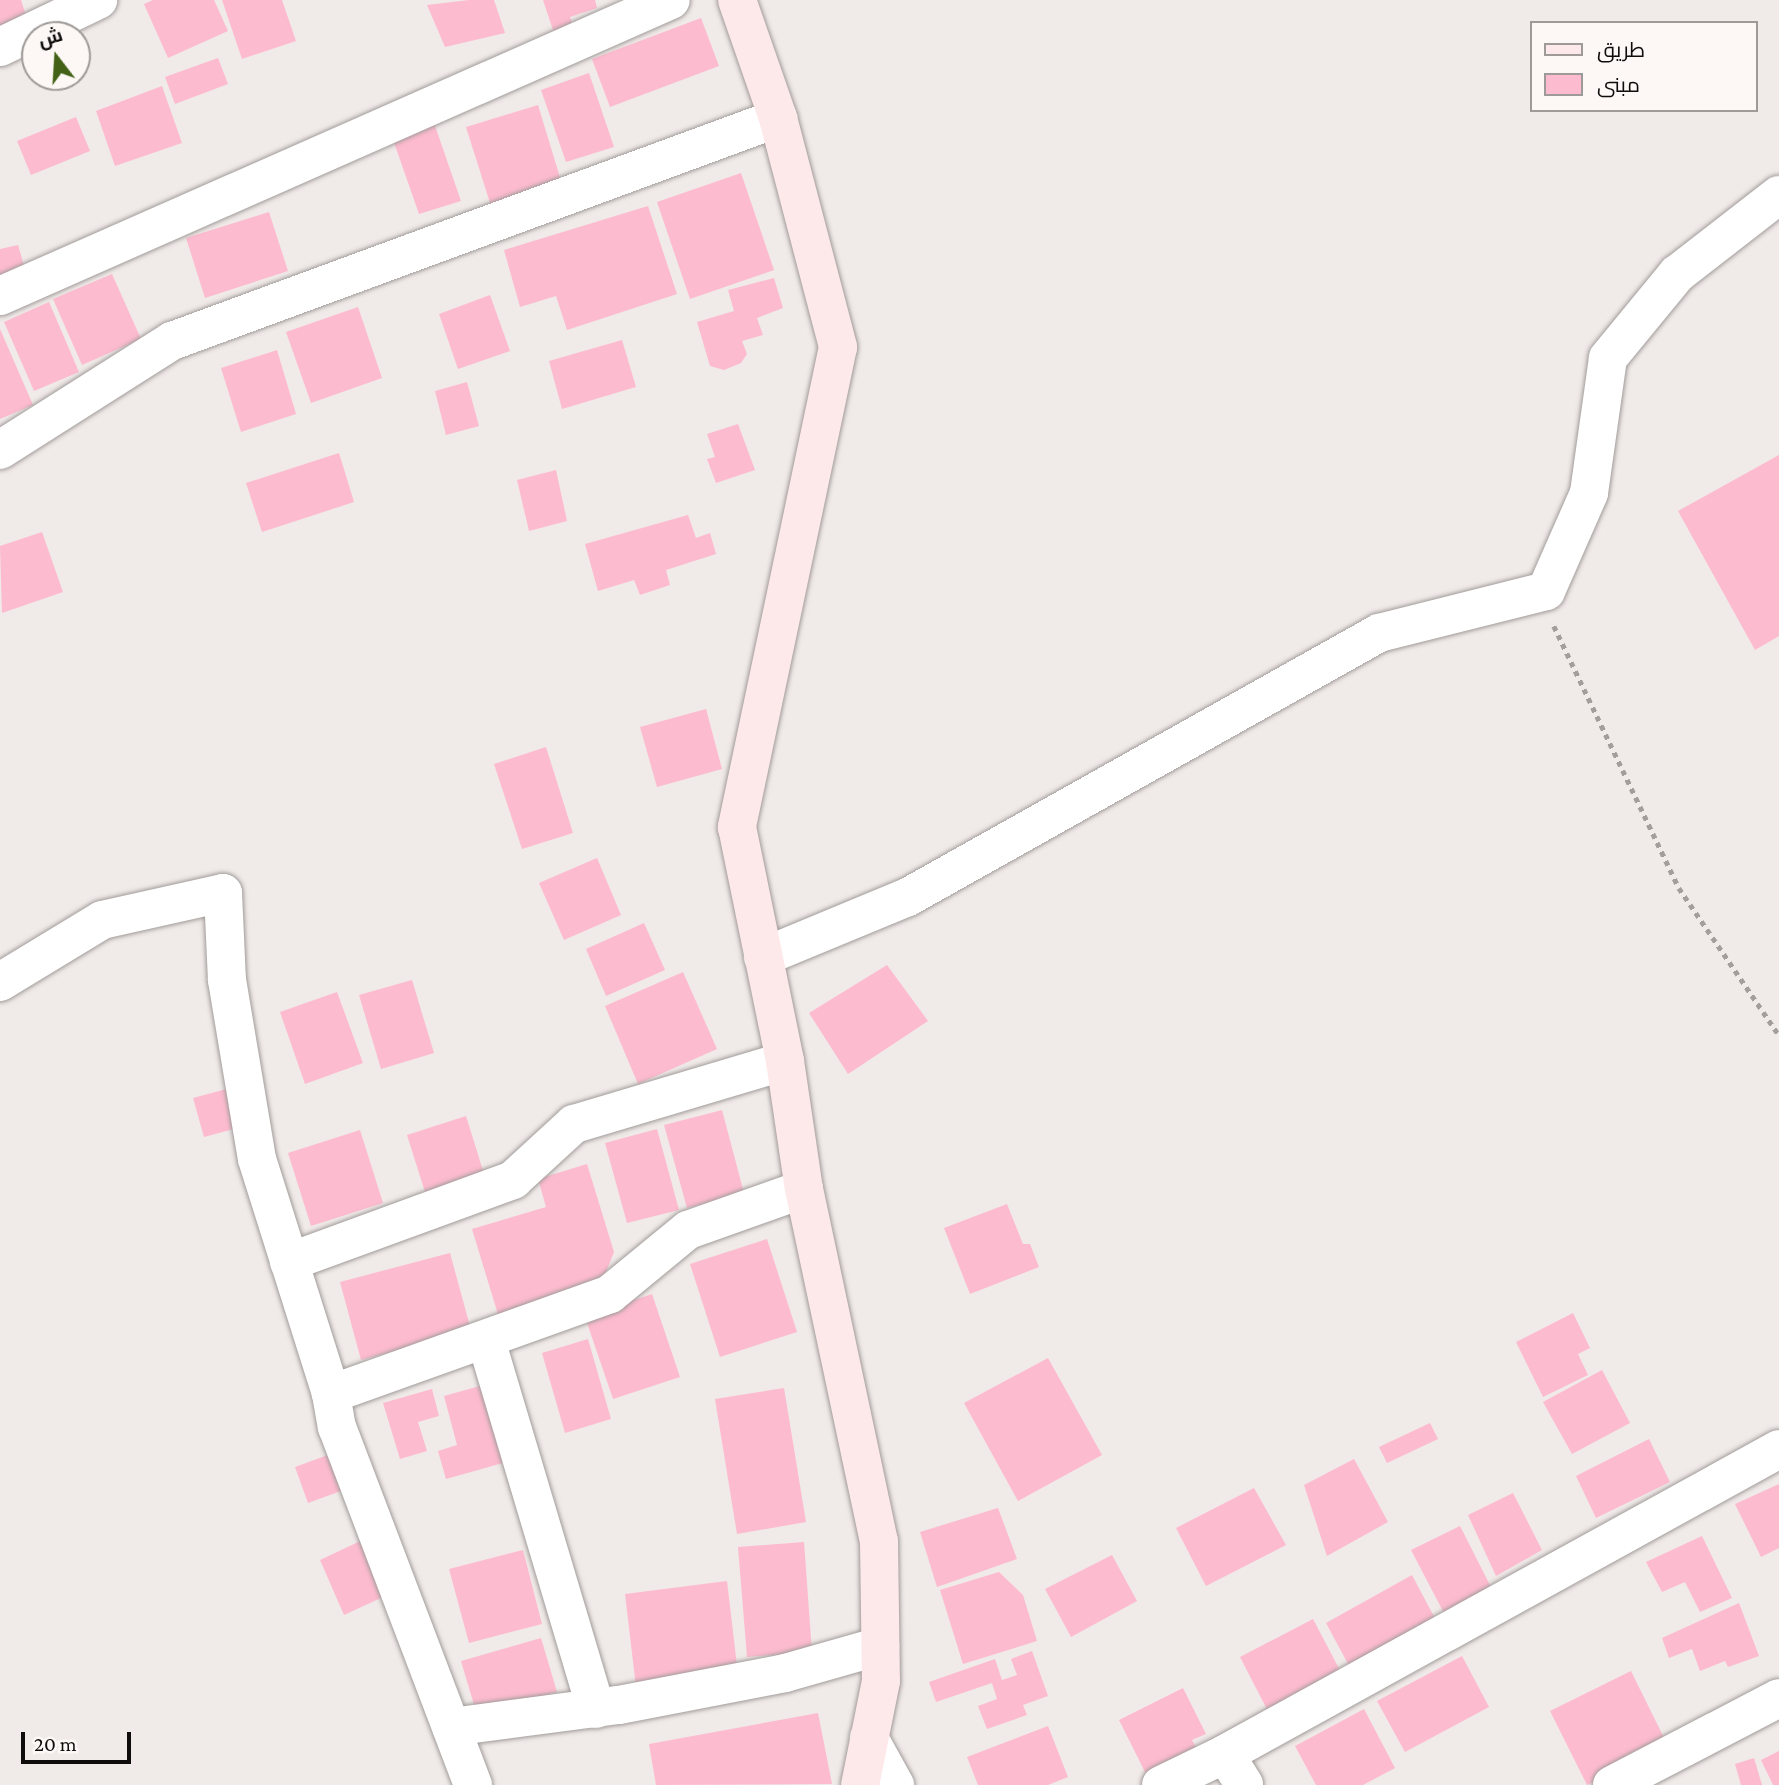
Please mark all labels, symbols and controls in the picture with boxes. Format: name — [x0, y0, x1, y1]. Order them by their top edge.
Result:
north arrow — [21, 21, 91, 91]
legend — [1530, 21, 1758, 112]
text: ش — [36, 24, 65, 51]
text: طريق — [1597, 38, 1645, 62]
text: مبنى — [1597, 73, 1640, 97]
scale bar — [24, 1718, 135, 1762]
text: 20 m — [34, 1732, 77, 1756]

